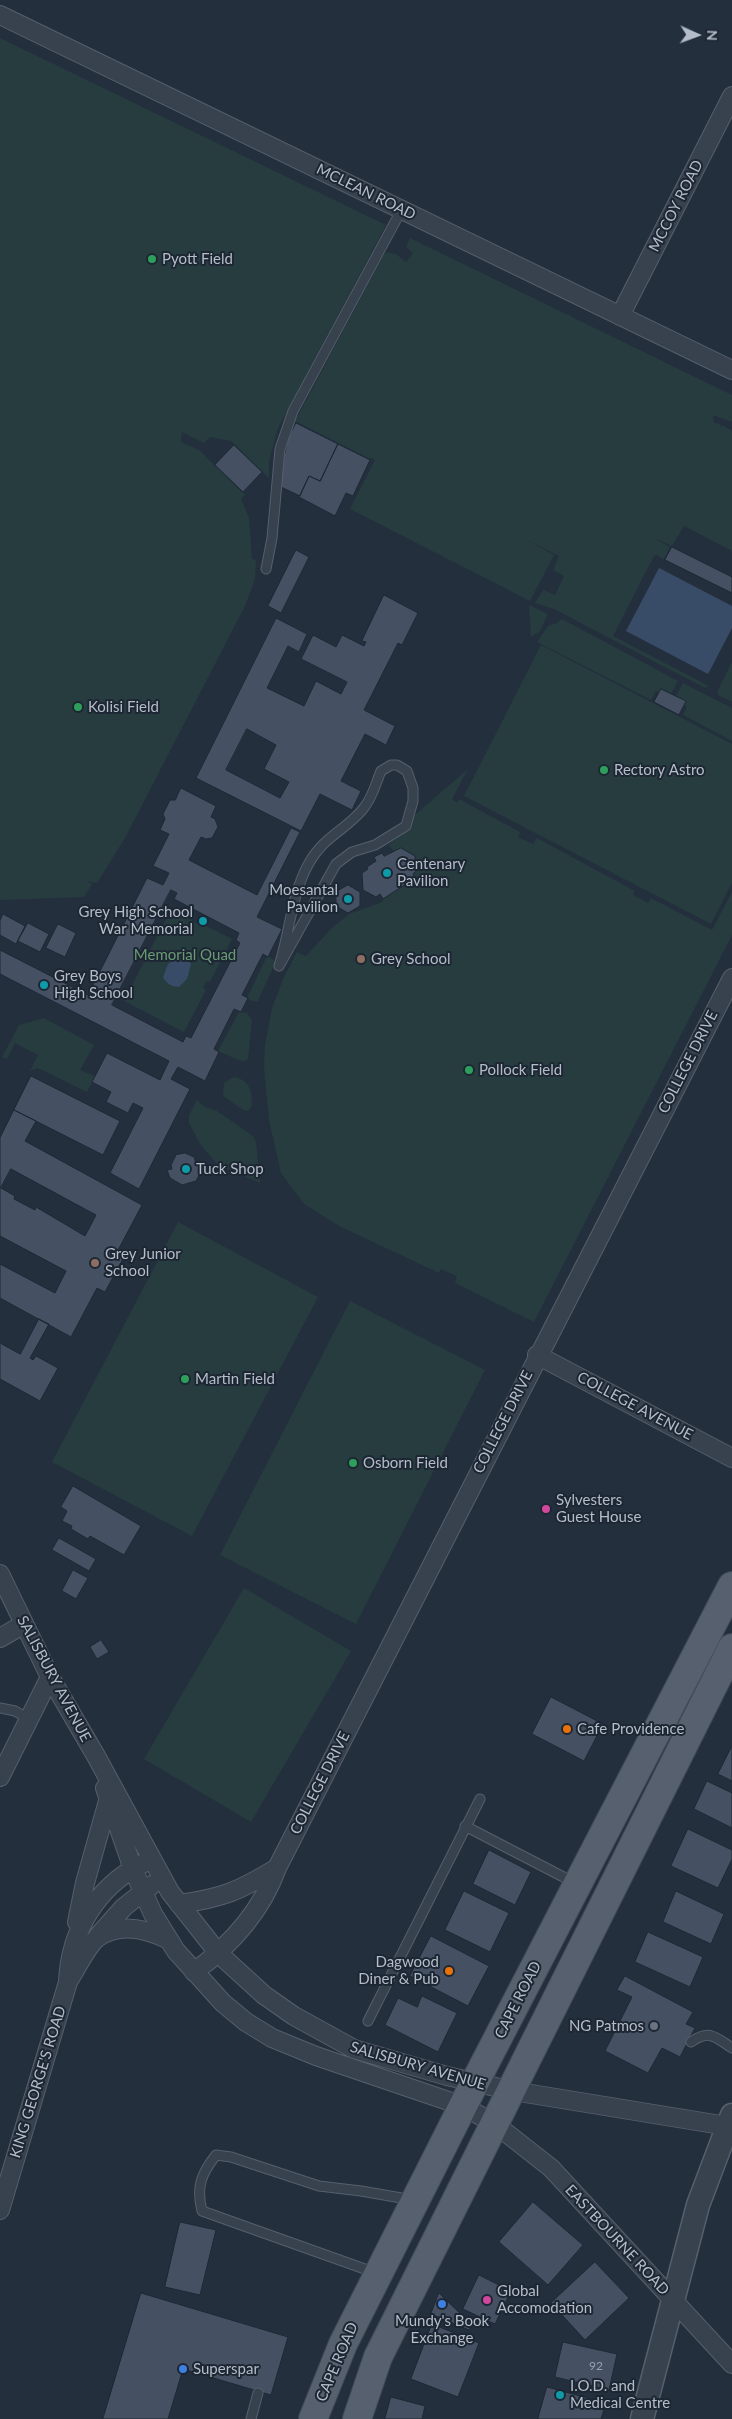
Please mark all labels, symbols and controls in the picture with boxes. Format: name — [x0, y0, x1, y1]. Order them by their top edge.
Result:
north arrow — [672, 10, 722, 60]
text: N — [704, 30, 721, 41]
street label: MCCOY ROAD — [645, 157, 707, 255]
street label: MCLEAN ROAD — [313, 160, 419, 224]
place label: Pyott Field — [162, 250, 233, 268]
marker: Pyott Field — [146, 253, 158, 265]
place label: Kolisi Field — [88, 698, 159, 716]
marker: Kolisi Field — [72, 701, 84, 713]
place label: Rectory Astro — [614, 761, 705, 779]
marker: Rectory Astro — [598, 764, 610, 776]
place label: Centenary Pavilion — [397, 855, 465, 890]
marker: Centenary Pavilion — [381, 867, 393, 879]
place label: Moesantal Pavilion — [269, 881, 338, 916]
marker: Moesantal Pavilion — [342, 893, 354, 905]
place label: Grey High School War Memorial — [79, 903, 193, 938]
marker: Grey High School War Memorial — [197, 915, 209, 927]
park label: Memorial Quad — [134, 946, 236, 964]
place label: Grey School — [371, 950, 450, 968]
marker: Grey School — [355, 953, 367, 965]
place label: Grey Boys High School — [54, 967, 133, 1002]
marker: Grey Boys High School — [38, 979, 50, 991]
street label: COLLEGE DRIVE — [654, 1008, 722, 1116]
place label: Pollock Field — [479, 1061, 562, 1079]
marker: Pollock Field — [463, 1064, 475, 1076]
place label: Tuck Shop — [196, 1160, 264, 1178]
marker: Tuck Shop — [180, 1163, 192, 1175]
place label: Grey Junior School — [105, 1245, 181, 1280]
marker: Grey Junior School — [89, 1257, 101, 1269]
street label: COLLEGE DRIVE — [469, 1368, 537, 1476]
street label: COLLEGE AVENUE — [574, 1368, 696, 1444]
place label: Martin Field — [195, 1370, 275, 1388]
marker: Martin Field — [179, 1373, 191, 1385]
place label: Osborn Field — [363, 1454, 448, 1472]
marker: Osborn Field — [347, 1457, 359, 1469]
place label: Sylvesters Guest House — [556, 1491, 641, 1526]
marker: Sylvesters Guest House — [540, 1503, 552, 1515]
street label: SALISBURY AVENUE — [13, 1613, 95, 1745]
place label: Cafe Providence — [577, 1720, 684, 1738]
marker: Cafe Providence — [561, 1723, 573, 1735]
street label: COLLEGE DRIVE — [286, 1729, 354, 1837]
place label: Dagwood Diner & Pub — [358, 1953, 439, 1988]
street label: CAPE ROAD — [491, 1958, 545, 2042]
marker: Dagwood Diner & Pub — [443, 1965, 455, 1977]
street label: KING GEORGE'S ROAD — [6, 2004, 70, 2160]
place label: NG Patmos — [569, 2017, 644, 2035]
marker: NG Patmos — [648, 2020, 660, 2032]
street label: SALISBURY AVENUE — [348, 2038, 488, 2094]
street label: EASTBOURNE ROAD — [561, 2181, 673, 2299]
place label: Global Accomodation — [497, 2282, 592, 2317]
marker: Global Accomodation — [481, 2294, 493, 2306]
marker: Mundy's Book Exchange — [436, 2298, 448, 2310]
place label: Mundy's Book Exchange — [395, 2312, 489, 2347]
street label: CAPE ROAD — [312, 2320, 362, 2404]
house number: 92 — [589, 2359, 603, 2373]
place label: Superspar — [193, 2360, 259, 2378]
marker: Superspar — [177, 2363, 189, 2375]
place label: I.O.D. and Medical Centre — [570, 2377, 670, 2412]
marker: I.O.D. and Medical Centre — [554, 2389, 566, 2401]

